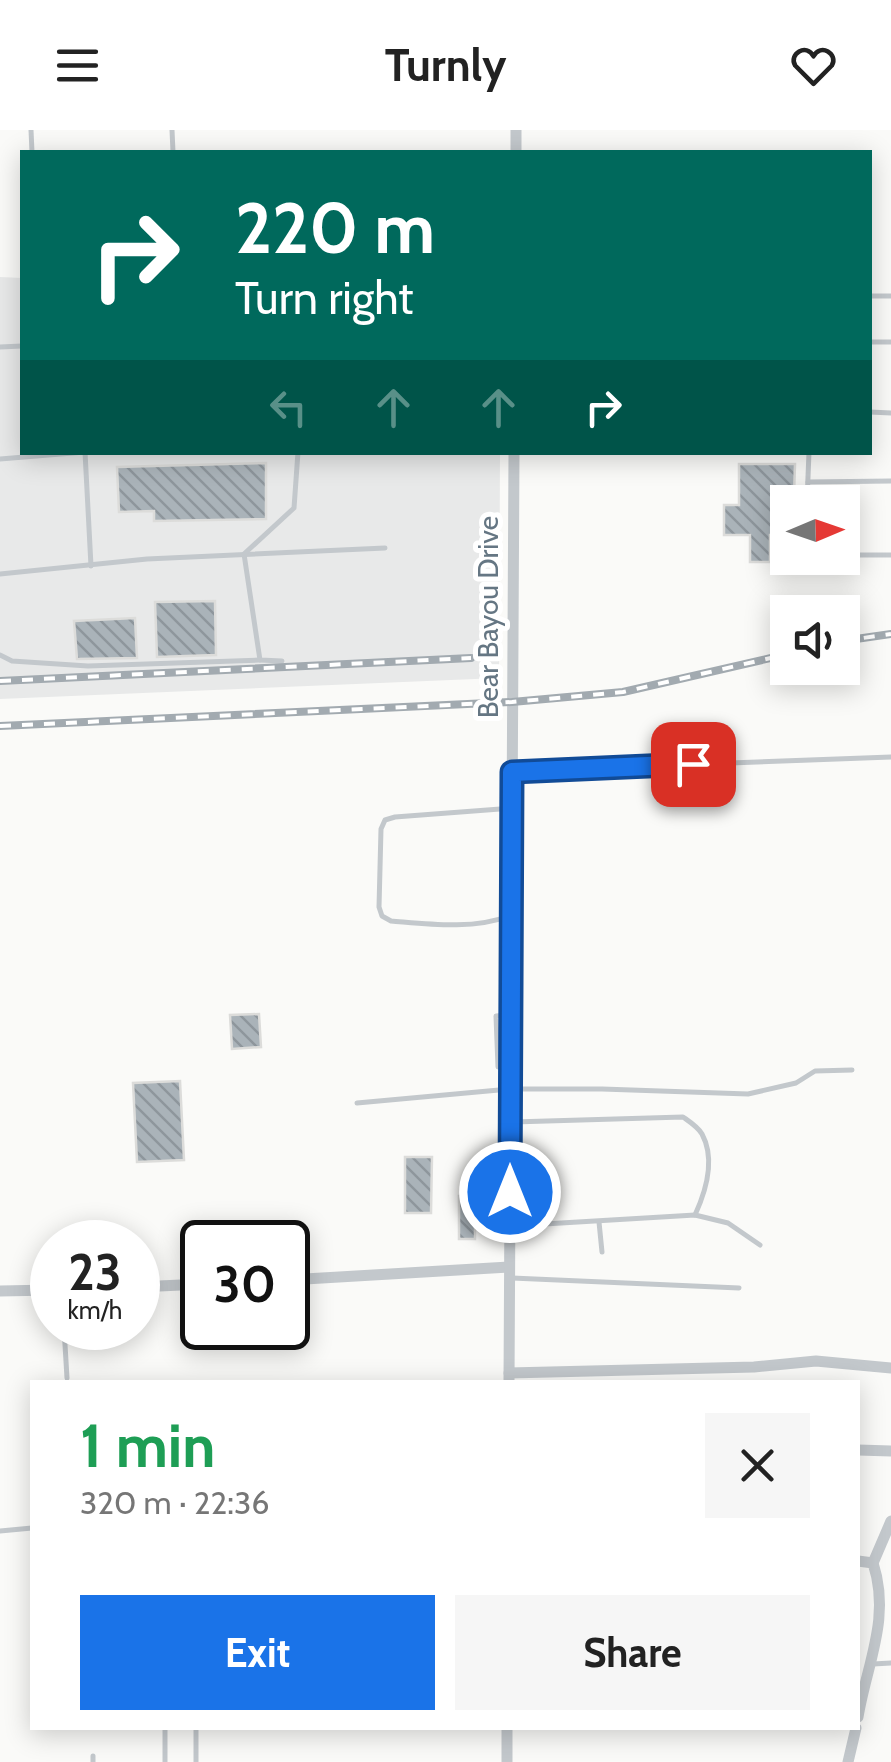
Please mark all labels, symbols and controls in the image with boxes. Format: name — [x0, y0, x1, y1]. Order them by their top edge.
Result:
icon: menu — [50, 38, 105, 93]
text: Turnly — [385, 38, 506, 92]
icon: heart — [786, 38, 841, 93]
text: 220 m — [235, 185, 435, 271]
icon: right — [70, 190, 200, 320]
text: Turn right — [235, 271, 414, 325]
icon: left — [261, 380, 316, 435]
icon: ahead — [366, 380, 421, 435]
icon: ahead — [471, 380, 526, 435]
icon: right — [576, 380, 631, 435]
north arrow — [770, 485, 860, 575]
map controls — [770, 485, 860, 685]
street label: Bear Bayou Drive — [471, 516, 505, 718]
button: sound — [770, 595, 860, 685]
pin — [651, 722, 736, 807]
icon: arrive — [666, 737, 721, 792]
position arrow — [458, 1140, 562, 1244]
speed limit sign: 30 — [180, 1220, 310, 1350]
text: 23 — [68, 1242, 122, 1303]
text: km/h — [68, 1295, 122, 1325]
text: 1 min — [80, 1409, 215, 1482]
button: close — [705, 1413, 810, 1518]
text: 320 m · 22:36 — [80, 1483, 269, 1522]
button: Exit — [80, 1595, 435, 1710]
button: Share — [455, 1595, 810, 1710]

